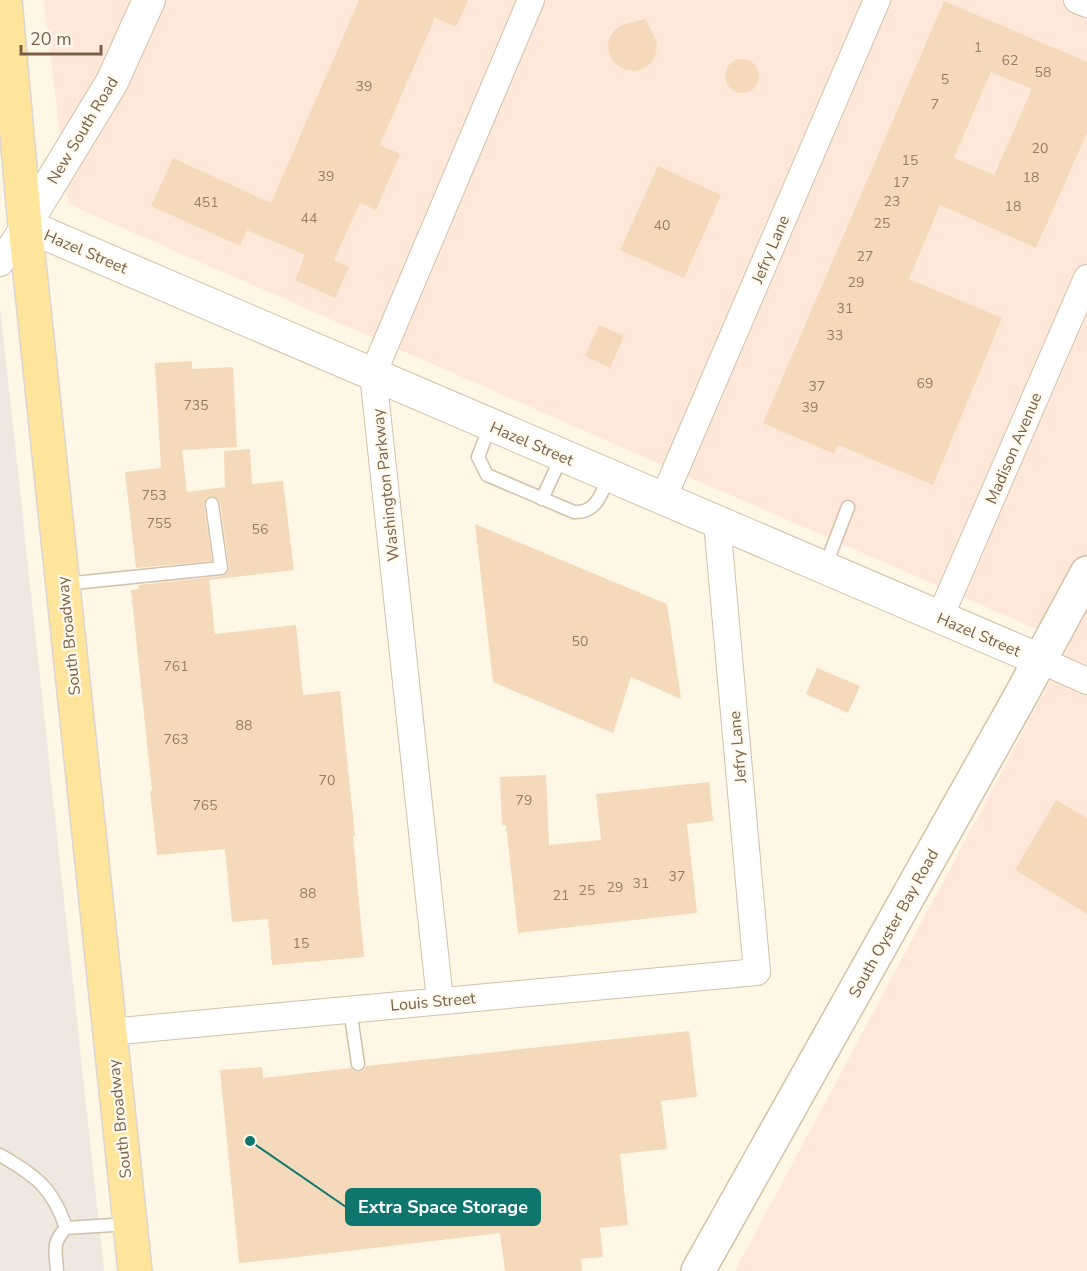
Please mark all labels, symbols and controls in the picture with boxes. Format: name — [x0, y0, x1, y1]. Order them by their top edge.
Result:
scale bar — [21, 18, 100, 56]
text: 20 m — [30, 27, 72, 51]
house number: 1 — [974, 38, 982, 57]
house number: 62 — [1002, 51, 1018, 70]
house number: 58 — [1035, 63, 1051, 82]
house number: 5 — [941, 70, 949, 89]
street label: New South Road — [42, 73, 124, 188]
house number: 39 — [356, 77, 372, 96]
house number: 7 — [931, 95, 939, 114]
house number: 20 — [1032, 139, 1048, 158]
house number: 15 — [902, 151, 918, 170]
house number: 39 — [318, 167, 334, 186]
house number: 18 — [1023, 168, 1039, 187]
house number: 17 — [893, 173, 909, 192]
house number: 23 — [884, 192, 900, 211]
house number: 451 — [193, 193, 219, 212]
house number: 18 — [1005, 197, 1021, 216]
house number: 44 — [301, 209, 317, 228]
street label: Jefry Lane — [746, 212, 795, 288]
house number: 25 — [874, 214, 890, 233]
house number: 40 — [654, 216, 670, 235]
street label: Hazel Street — [40, 224, 131, 280]
house number: 27 — [857, 247, 873, 266]
house number: 29 — [848, 273, 864, 292]
house number: 31 — [837, 299, 853, 318]
house number: 33 — [827, 326, 843, 345]
house number: 69 — [917, 374, 933, 393]
house number: 37 — [809, 377, 825, 396]
street label: Madison Avenue — [980, 389, 1047, 508]
house number: 735 — [183, 396, 209, 415]
house number: 39 — [802, 398, 818, 417]
street label: Washington Parkway — [367, 407, 405, 562]
street label: Hazel Street — [486, 416, 577, 472]
house number: 753 — [141, 486, 167, 505]
house number: 755 — [146, 514, 172, 533]
house number: 56 — [252, 520, 268, 539]
street label: South Broadway — [52, 575, 86, 697]
street label: Hazel Street — [933, 607, 1024, 663]
house number: 50 — [572, 632, 588, 651]
house number: 761 — [163, 657, 189, 676]
street label: Jefry Lane — [724, 710, 752, 785]
house number: 88 — [236, 716, 252, 735]
house number: 763 — [163, 730, 189, 749]
house number: 70 — [319, 771, 335, 790]
house number: 79 — [516, 791, 532, 810]
house number: 765 — [192, 796, 218, 815]
street label: South Oyster Bay Road — [844, 845, 944, 1002]
house number: 37 — [669, 867, 685, 886]
house number: 31 — [633, 874, 649, 893]
house number: 29 — [607, 878, 623, 897]
house number: 25 — [579, 881, 595, 900]
house number: 88 — [300, 884, 316, 903]
house number: 21 — [553, 886, 569, 905]
house number: 15 — [293, 934, 309, 953]
street label: Louis Street — [389, 987, 477, 1017]
street label: South Broadway — [103, 1058, 137, 1180]
callout: Extra Space Storage — [346, 1189, 540, 1225]
text: Extra Space Storage — [358, 1195, 528, 1219]

